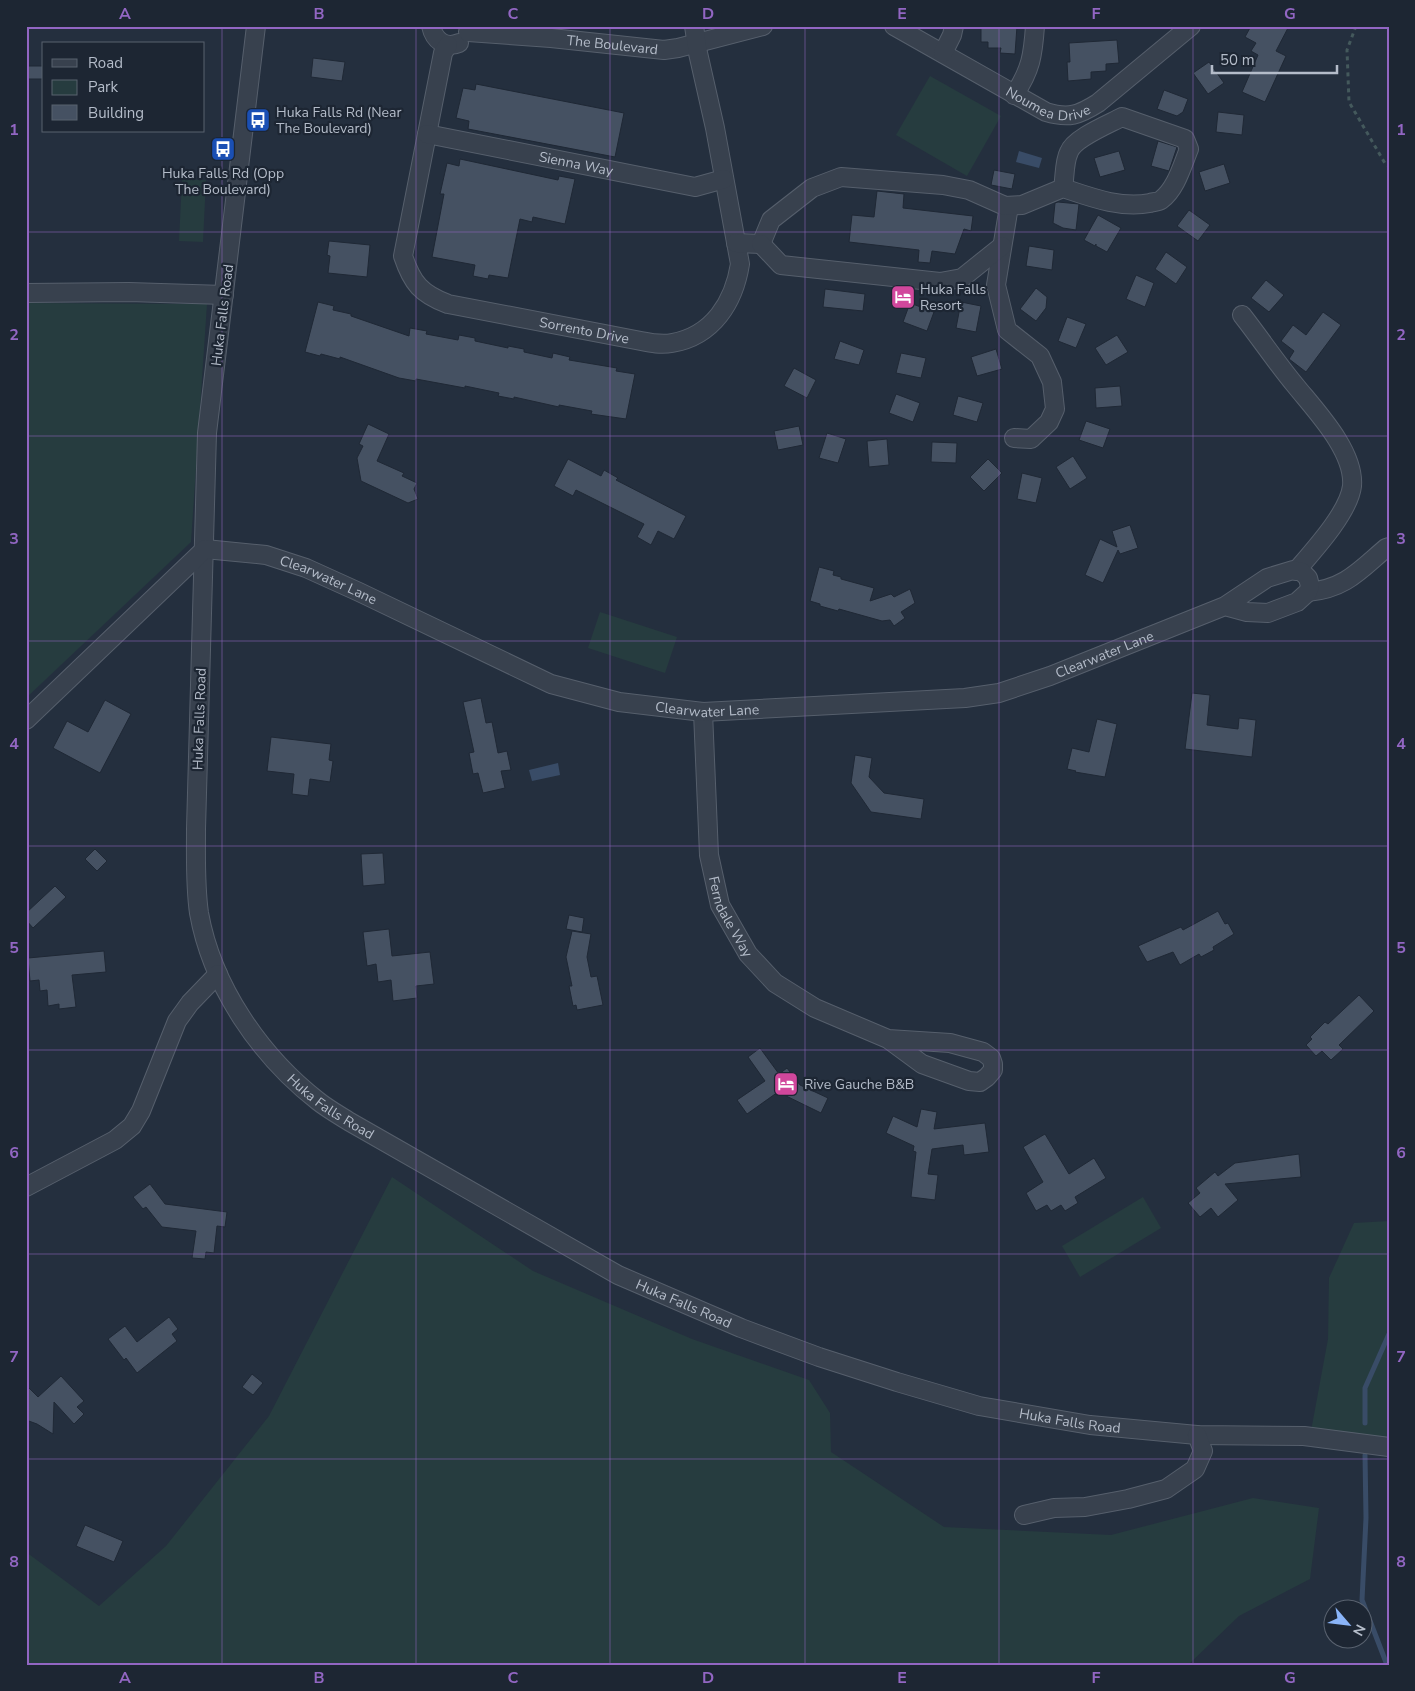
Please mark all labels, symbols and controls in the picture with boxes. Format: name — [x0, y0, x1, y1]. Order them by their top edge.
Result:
text: A — [119, 3, 131, 25]
text: B — [313, 3, 325, 25]
text: C — [508, 3, 519, 25]
text: D — [702, 3, 714, 25]
text: E — [897, 3, 907, 25]
text: F — [1092, 3, 1101, 25]
text: G — [1284, 3, 1296, 25]
street label: The Boulevard — [566, 31, 659, 59]
legend — [42, 42, 205, 132]
scale bar — [1212, 42, 1338, 74]
text: 50 m — [1220, 50, 1255, 70]
text: Road — [88, 53, 123, 73]
text: Park — [88, 77, 118, 97]
street label: Noumea Drive — [1002, 82, 1094, 126]
text: Building — [88, 103, 144, 123]
place label: Huka Falls Rd (Near The Boulevard) — [276, 103, 401, 138]
bus stop icon: Huka Falls Rd (Near The Boulevard) — [245, 107, 271, 133]
text: 1 — [9, 119, 19, 141]
text: 1 — [1396, 119, 1406, 141]
bus stop icon: Huka Falls Rd (Opp The Boulevard) — [210, 136, 236, 162]
street label: Sienna Way — [537, 147, 616, 181]
place label: Huka Falls Rd (Opp The Boulevard) — [162, 164, 284, 199]
street label: Huka Falls Road — [207, 263, 238, 367]
place label: Huka Falls Resort — [920, 280, 986, 315]
hotel icon: Huka Falls Resort — [890, 284, 916, 310]
street label: Sorrento Drive — [538, 313, 631, 349]
text: 2 — [9, 324, 19, 346]
text: 2 — [1396, 324, 1406, 346]
text: 3 — [9, 528, 19, 550]
text: 3 — [1396, 528, 1406, 550]
street label: Clearwater Lane — [277, 551, 380, 609]
street label: Clearwater Lane — [1053, 627, 1156, 683]
street label: Huka Falls Road — [188, 668, 211, 771]
street label: Clearwater Lane — [654, 697, 760, 722]
text: 4 — [9, 733, 19, 755]
text: 4 — [1396, 733, 1406, 755]
street label: Ferndale Way — [704, 875, 757, 961]
text: 5 — [9, 937, 19, 959]
text: 5 — [1396, 937, 1406, 959]
street label: Huka Falls Road — [283, 1070, 377, 1144]
hotel icon: Rive Gauche B&B — [773, 1071, 799, 1097]
place label: Rive Gauche B&B — [804, 1075, 914, 1094]
text: 6 — [9, 1142, 19, 1164]
text: 6 — [1396, 1142, 1406, 1164]
street label: Huka Falls Road — [633, 1275, 734, 1333]
text: 7 — [9, 1346, 19, 1368]
text: 7 — [1396, 1346, 1406, 1368]
street label: Huka Falls Road — [1018, 1404, 1122, 1438]
text: 8 — [9, 1551, 19, 1573]
text: 8 — [1396, 1551, 1406, 1573]
north arrow — [1322, 1598, 1372, 1648]
text: N — [1348, 1621, 1370, 1639]
text: A — [119, 1667, 131, 1689]
text: B — [313, 1667, 325, 1689]
text: C — [508, 1667, 519, 1689]
text: D — [702, 1667, 714, 1689]
text: E — [897, 1667, 907, 1689]
text: F — [1092, 1667, 1101, 1689]
text: G — [1284, 1667, 1296, 1689]

